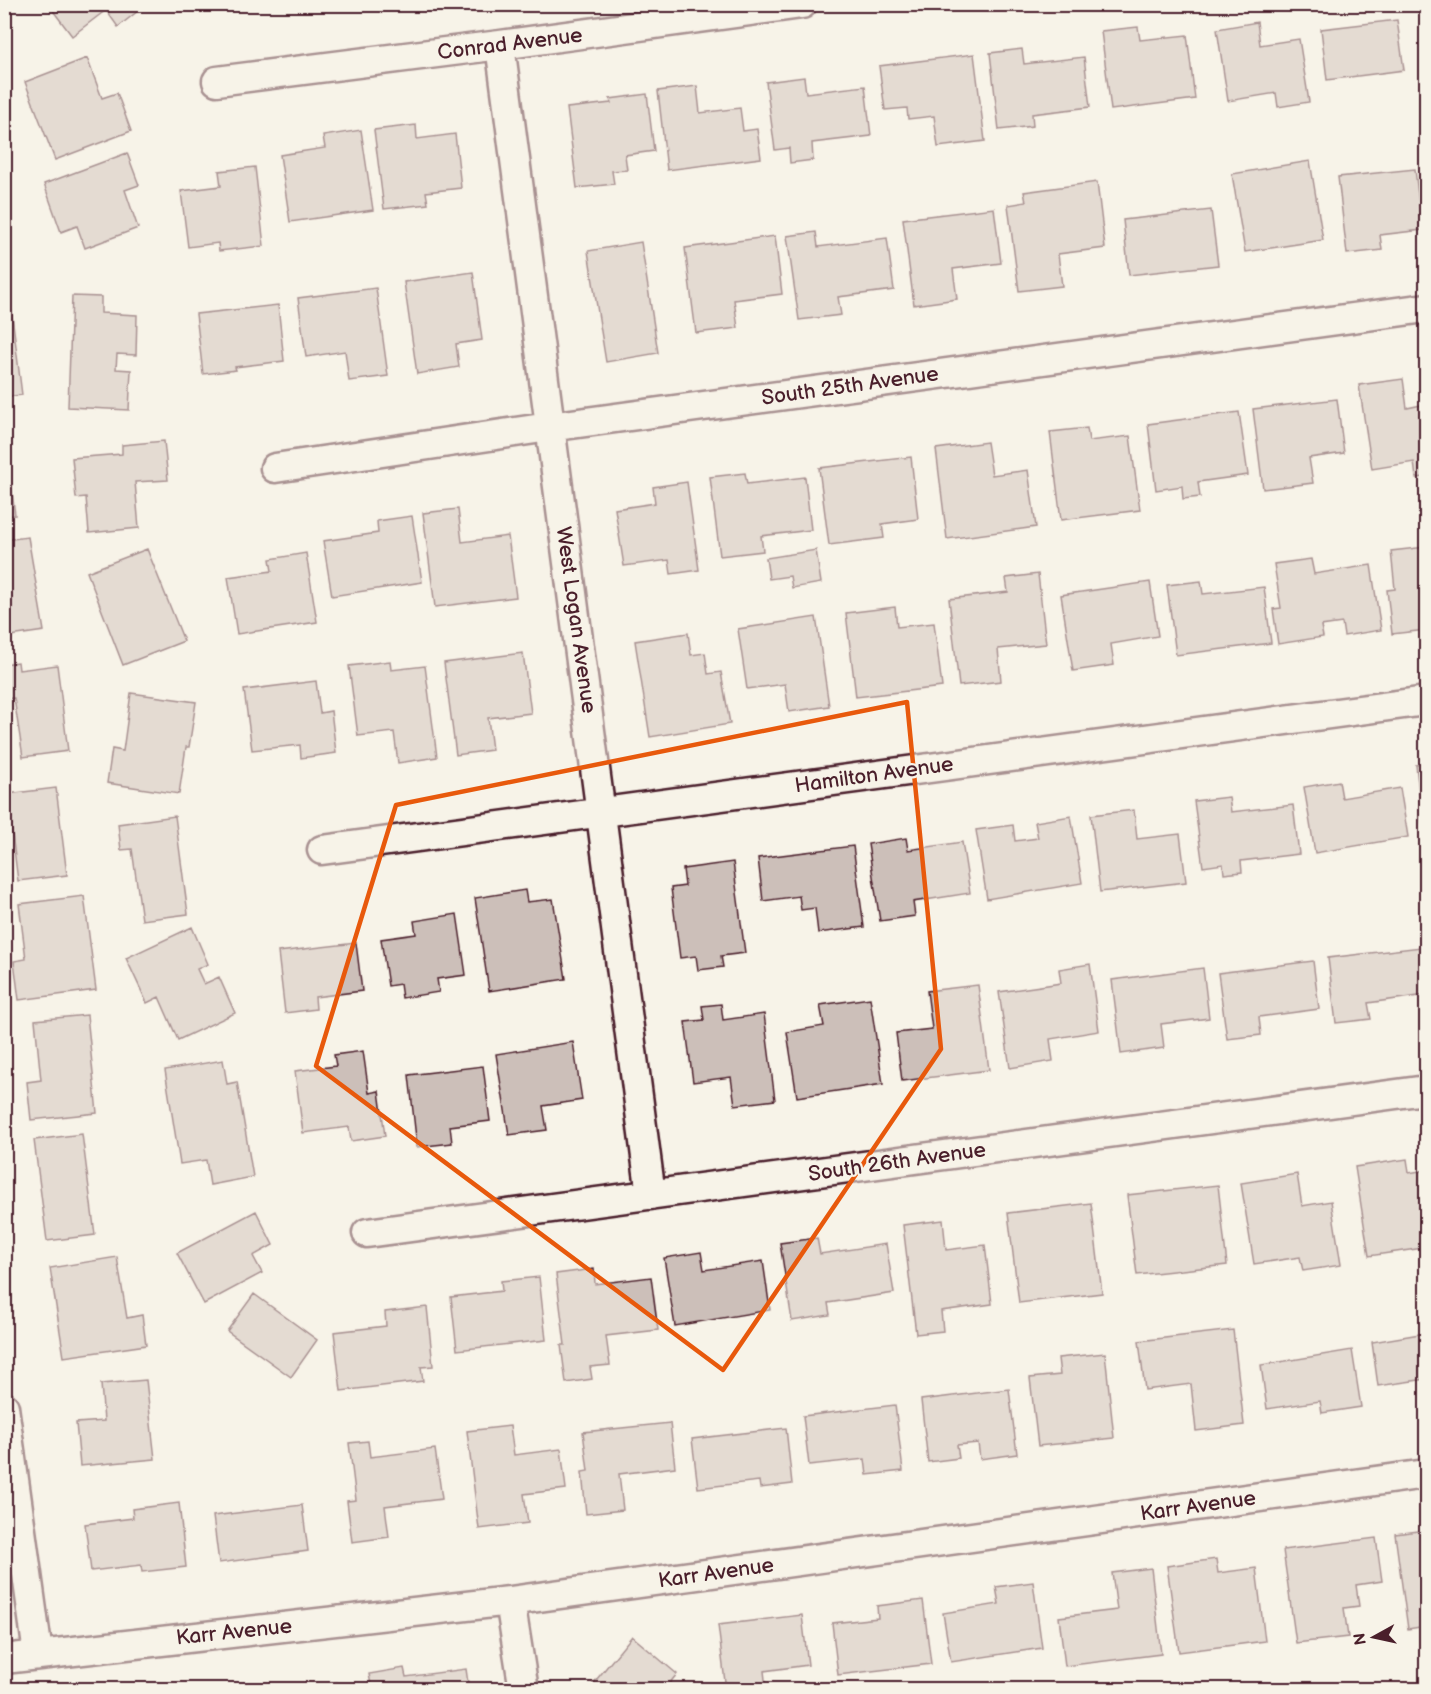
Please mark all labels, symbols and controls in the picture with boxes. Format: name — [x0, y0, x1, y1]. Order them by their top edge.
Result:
street label: Conrad Avenue — [436, 23, 584, 65]
street label: South 25th Avenue — [760, 361, 940, 411]
street label: West Logan Avenue — [551, 525, 601, 715]
street label: Hamilton Avenue — [793, 751, 955, 799]
street label: South 26th Avenue — [806, 1137, 988, 1187]
street label: Karr Avenue — [1139, 1486, 1257, 1526]
street label: Karr Avenue — [657, 1553, 775, 1593]
north arrow — [1344, 1607, 1404, 1667]
street label: Karr Avenue — [175, 1613, 293, 1651]
text: N — [1350, 1632, 1371, 1646]

